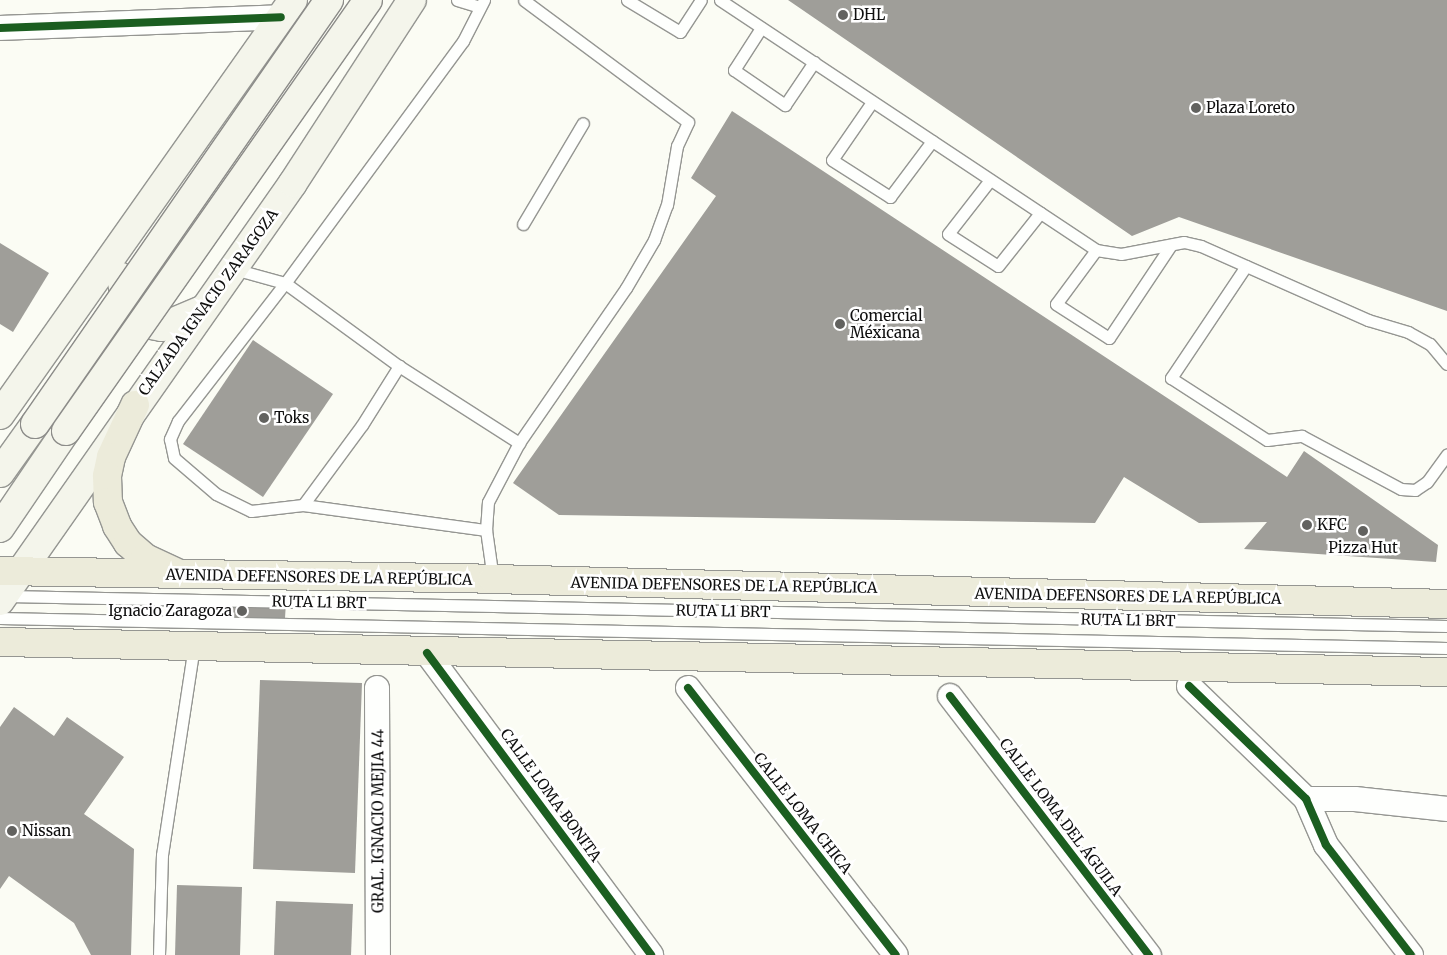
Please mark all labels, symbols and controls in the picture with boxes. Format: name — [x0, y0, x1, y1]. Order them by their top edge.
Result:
place label: DHL — [853, 6, 885, 24]
marker: DHL — [837, 9, 849, 21]
place label: Plaza Loreto — [1206, 99, 1295, 117]
marker: Plaza Loreto — [1190, 102, 1202, 114]
street label: CALZADA IGNACIO ZARAGOZA — [134, 205, 282, 399]
place label: Comercial Méxicana — [850, 306, 923, 341]
marker: Comercial Méxicana — [834, 318, 846, 330]
place label: Toks — [274, 409, 309, 427]
marker: Toks — [258, 412, 270, 424]
place label: KFC — [1317, 516, 1347, 534]
marker: KFC — [1301, 519, 1313, 531]
marker: Pizza Hut — [1357, 525, 1369, 537]
place label: Pizza Hut — [1328, 539, 1398, 557]
street label: AVENIDA DEFENSORES DE LA REPÚBLICA — [165, 565, 473, 589]
street label: AVENIDA DEFENSORES DE LA REPÚBLICA — [570, 573, 878, 597]
street label: AVENIDA DEFENSORES DE LA REPÚBLICA — [974, 584, 1282, 608]
street label: RUTA L1 BRT — [271, 592, 367, 612]
street label: RUTA L1 BRT — [675, 601, 771, 621]
place label: Ignacio Zaragoza — [108, 602, 232, 620]
marker: Ignacio Zaragoza — [236, 605, 248, 617]
street label: RUTA L1 BRT — [1080, 610, 1176, 630]
street label: CALLE LOMA BONITA — [497, 725, 605, 865]
street label: GRAL. IGNACIO MEJIA 44 — [369, 729, 387, 913]
street label: CALLE LOMA DEL ÁGUILA — [996, 735, 1126, 899]
street label: CALLE LOMA CHICA — [750, 749, 856, 877]
place label: Nissan — [22, 822, 71, 840]
marker: Nissan — [6, 825, 18, 837]

